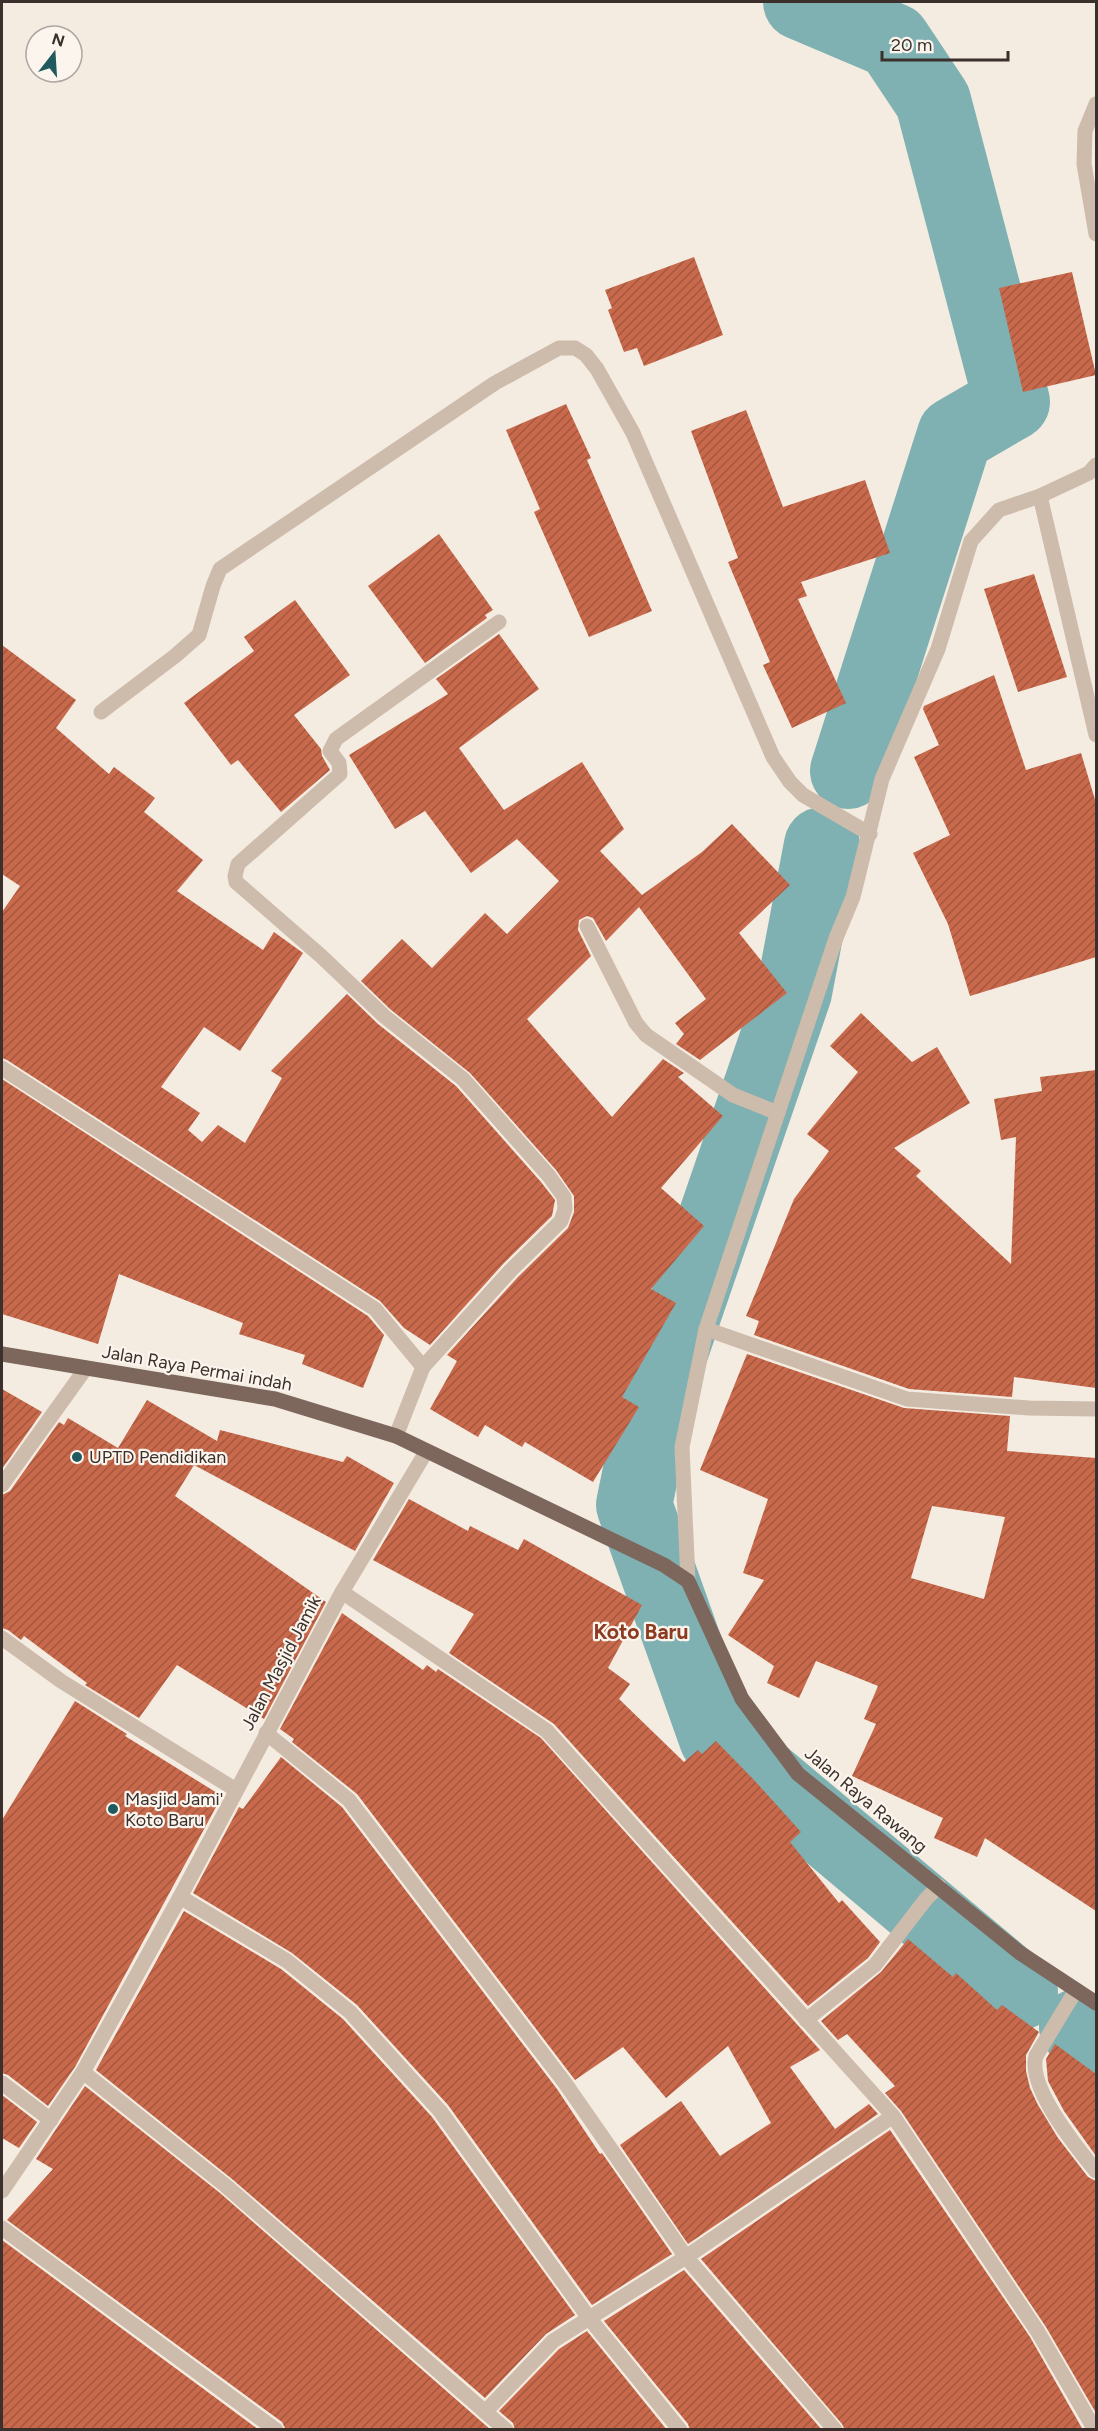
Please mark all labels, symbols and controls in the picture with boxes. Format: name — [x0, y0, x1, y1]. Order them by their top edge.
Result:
north arrow — [24, 24, 84, 84]
scale bar — [882, 24, 1008, 62]
text: N — [50, 29, 67, 51]
text: 20 m — [891, 34, 932, 56]
street label: Jalan Raya Permai indah — [100, 1340, 294, 1396]
place label: UPTD Pendidikan — [89, 1446, 226, 1468]
marker: UPTD Pendidikan — [70, 1450, 84, 1464]
street label: Jalan Masjid Jamik — [236, 1592, 326, 1734]
district label: Koto Baru — [594, 1619, 688, 1644]
street label: Jalan Raya Rawang — [800, 1742, 932, 1858]
place label: Masjid Jami' Koto Baru — [125, 1788, 223, 1831]
marker: Masjid Jami' Koto Baru — [106, 1802, 120, 1816]

